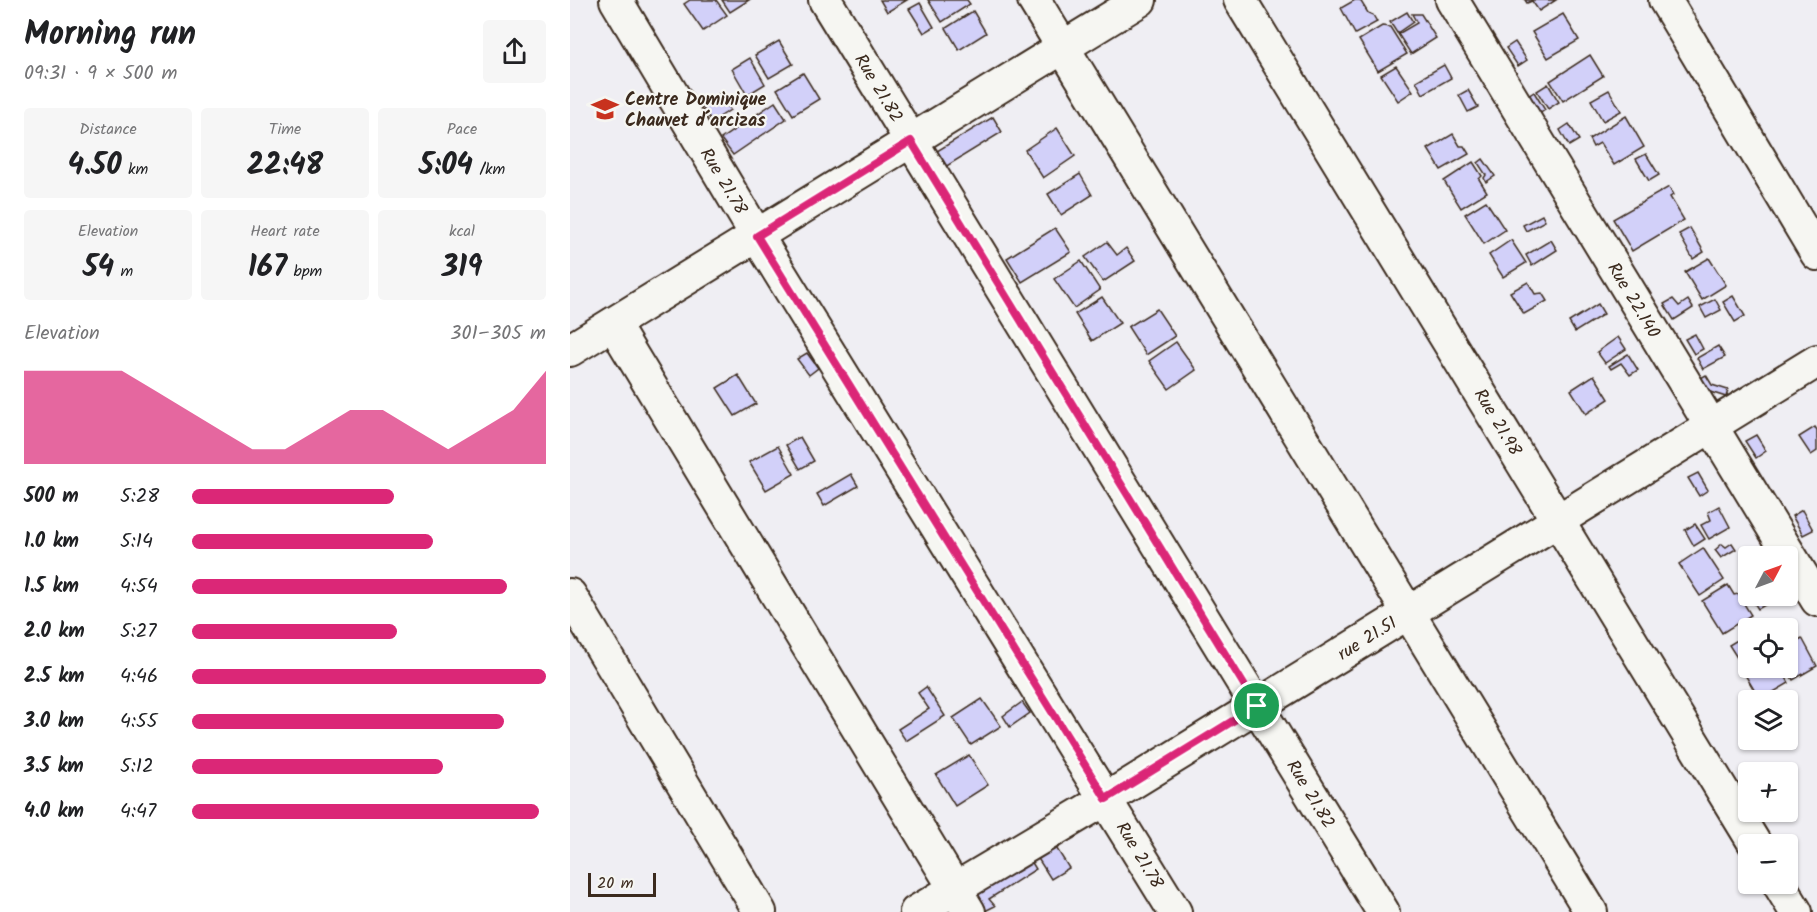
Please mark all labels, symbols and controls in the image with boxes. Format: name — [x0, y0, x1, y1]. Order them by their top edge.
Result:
text: Morning run — [24, 9, 196, 62]
button: share — [483, 20, 546, 83]
street label: Rue 21.82 — [846, 49, 910, 129]
text: 09:31 · 9 × 500 m — [24, 58, 177, 90]
place label: Centre Dominique Chauvet d´arcizas — [625, 86, 767, 136]
school or university icon: Centre Dominique Chauvet d´arcizas — [590, 94, 620, 124]
text: Distance — [79, 117, 137, 142]
text: Time — [269, 117, 301, 142]
text: Pace — [447, 117, 477, 142]
text: 4.50 — [68, 142, 122, 190]
text: 22:48 — [247, 142, 323, 190]
text: 5:04 — [419, 142, 473, 190]
street label: Rue 21.78 — [691, 143, 754, 221]
text: km — [122, 157, 148, 182]
text: /km — [473, 157, 505, 182]
text: Elevation — [78, 219, 138, 244]
text: Heart rate — [250, 219, 320, 244]
text: kcal — [449, 219, 475, 244]
text: 54 — [83, 244, 114, 292]
text: 167 — [248, 244, 287, 292]
text: 319 — [442, 244, 482, 292]
street label: Rue 22.140 — [1599, 257, 1667, 344]
text: m — [114, 259, 133, 284]
text: bpm — [287, 259, 322, 284]
text: Elevation — [24, 318, 100, 350]
text: 301–305 m — [450, 318, 546, 350]
street label: Rue 21.98 — [1465, 383, 1528, 462]
text: 500 m — [24, 481, 79, 513]
text: 5:28 — [120, 481, 159, 513]
text: 1.0 km — [24, 526, 79, 558]
text: 5:14 — [120, 526, 153, 558]
north arrow — [1738, 546, 1798, 606]
map controls — [1738, 546, 1798, 894]
text: 1.5 km — [24, 571, 79, 603]
text: 4:54 — [120, 571, 158, 603]
street label: rue 21.51 — [1332, 610, 1403, 669]
text: 2.0 km — [24, 616, 85, 648]
text: 5:27 — [120, 616, 157, 648]
button: locate — [1738, 618, 1798, 678]
text: 2.5 km — [24, 661, 84, 693]
text: 4:46 — [120, 661, 158, 693]
pin — [1231, 680, 1282, 731]
icon: arrive — [1240, 689, 1273, 722]
button: layers — [1738, 690, 1798, 750]
text: 3.0 km — [24, 706, 84, 738]
text: 4:55 — [120, 706, 157, 738]
text: 3.5 km — [24, 751, 84, 783]
text: 5:12 — [120, 751, 154, 783]
street label: Rue 21.82 — [1278, 755, 1342, 835]
button: + — [1738, 762, 1798, 822]
text: 4.0 km — [24, 796, 84, 828]
text: 4:47 — [120, 796, 156, 828]
street label: Rue 21.78 — [1107, 817, 1170, 895]
button: − — [1738, 834, 1798, 894]
scale bar — [588, 870, 656, 898]
text: 20 m — [597, 871, 633, 896]

